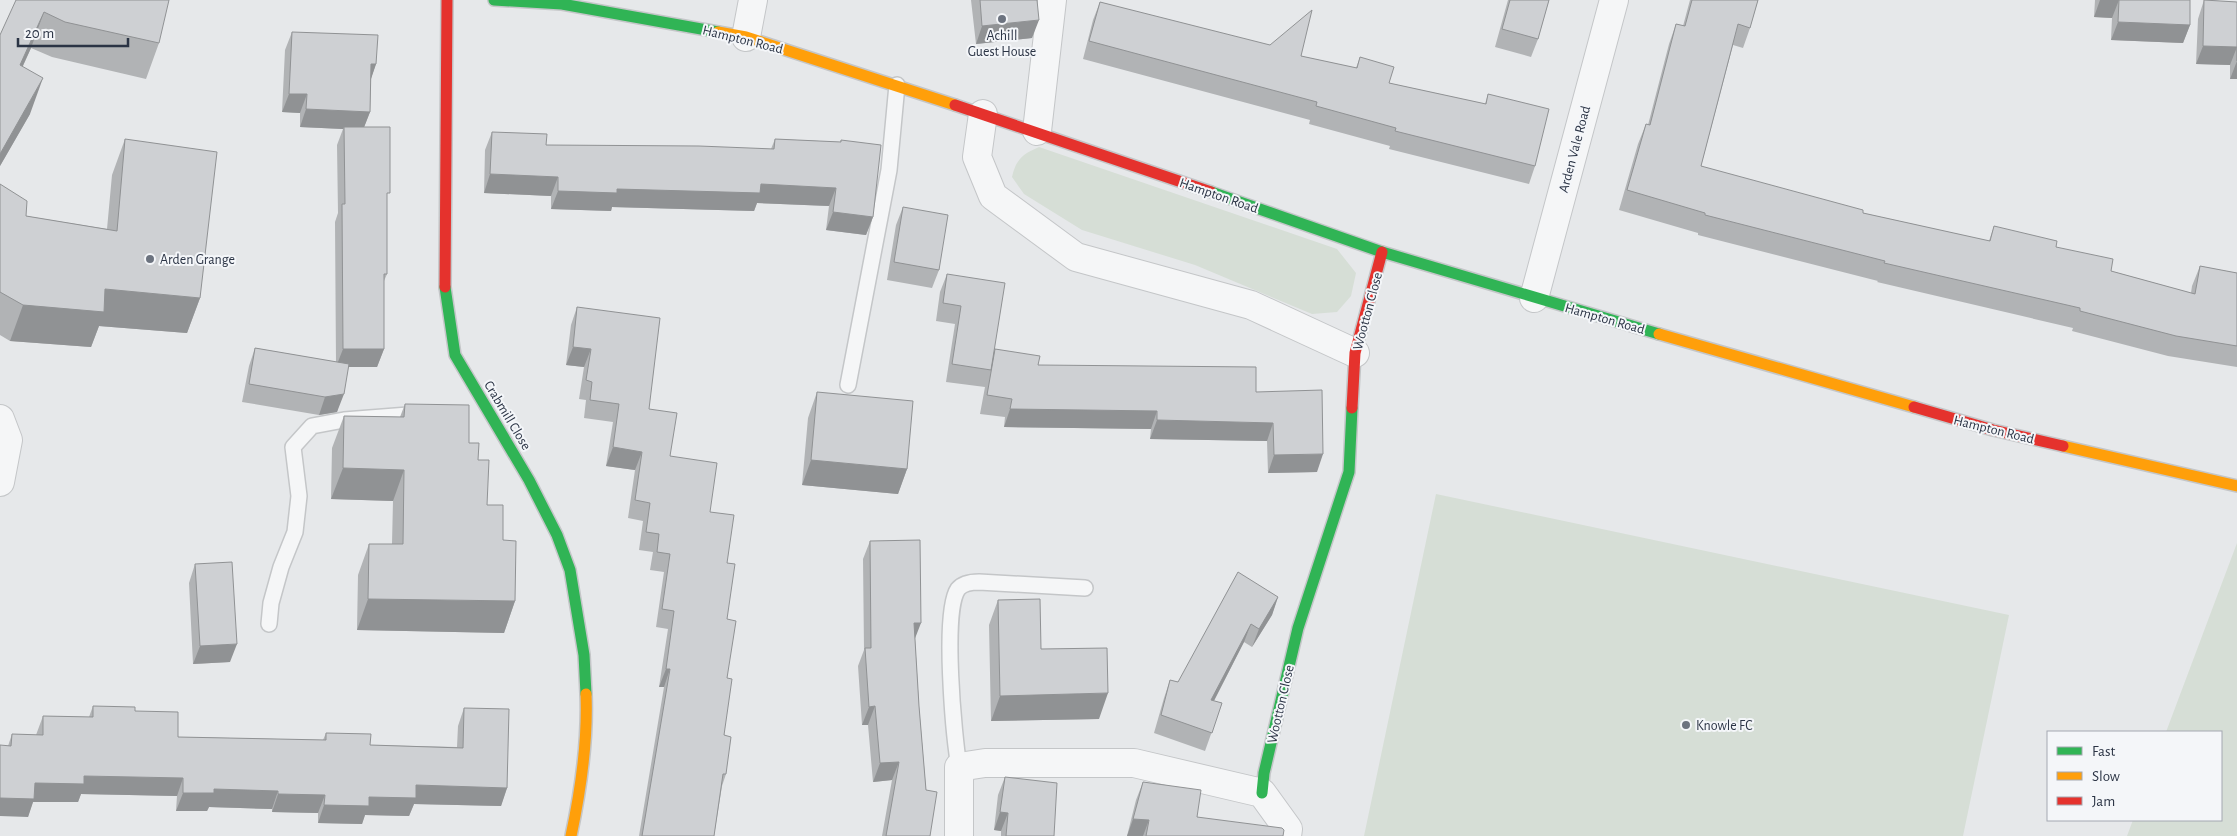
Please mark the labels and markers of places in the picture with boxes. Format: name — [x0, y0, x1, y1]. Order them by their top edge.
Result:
marker: Achill Guest House — [996, 13, 1008, 25]
place label: Achill Guest House — [968, 29, 1036, 59]
marker: Arden Grange — [144, 253, 156, 265]
place label: Arden Grange — [160, 253, 235, 267]
marker: Knowle FC — [1680, 719, 1692, 731]
place label: Knowle FC — [1696, 719, 1752, 733]

